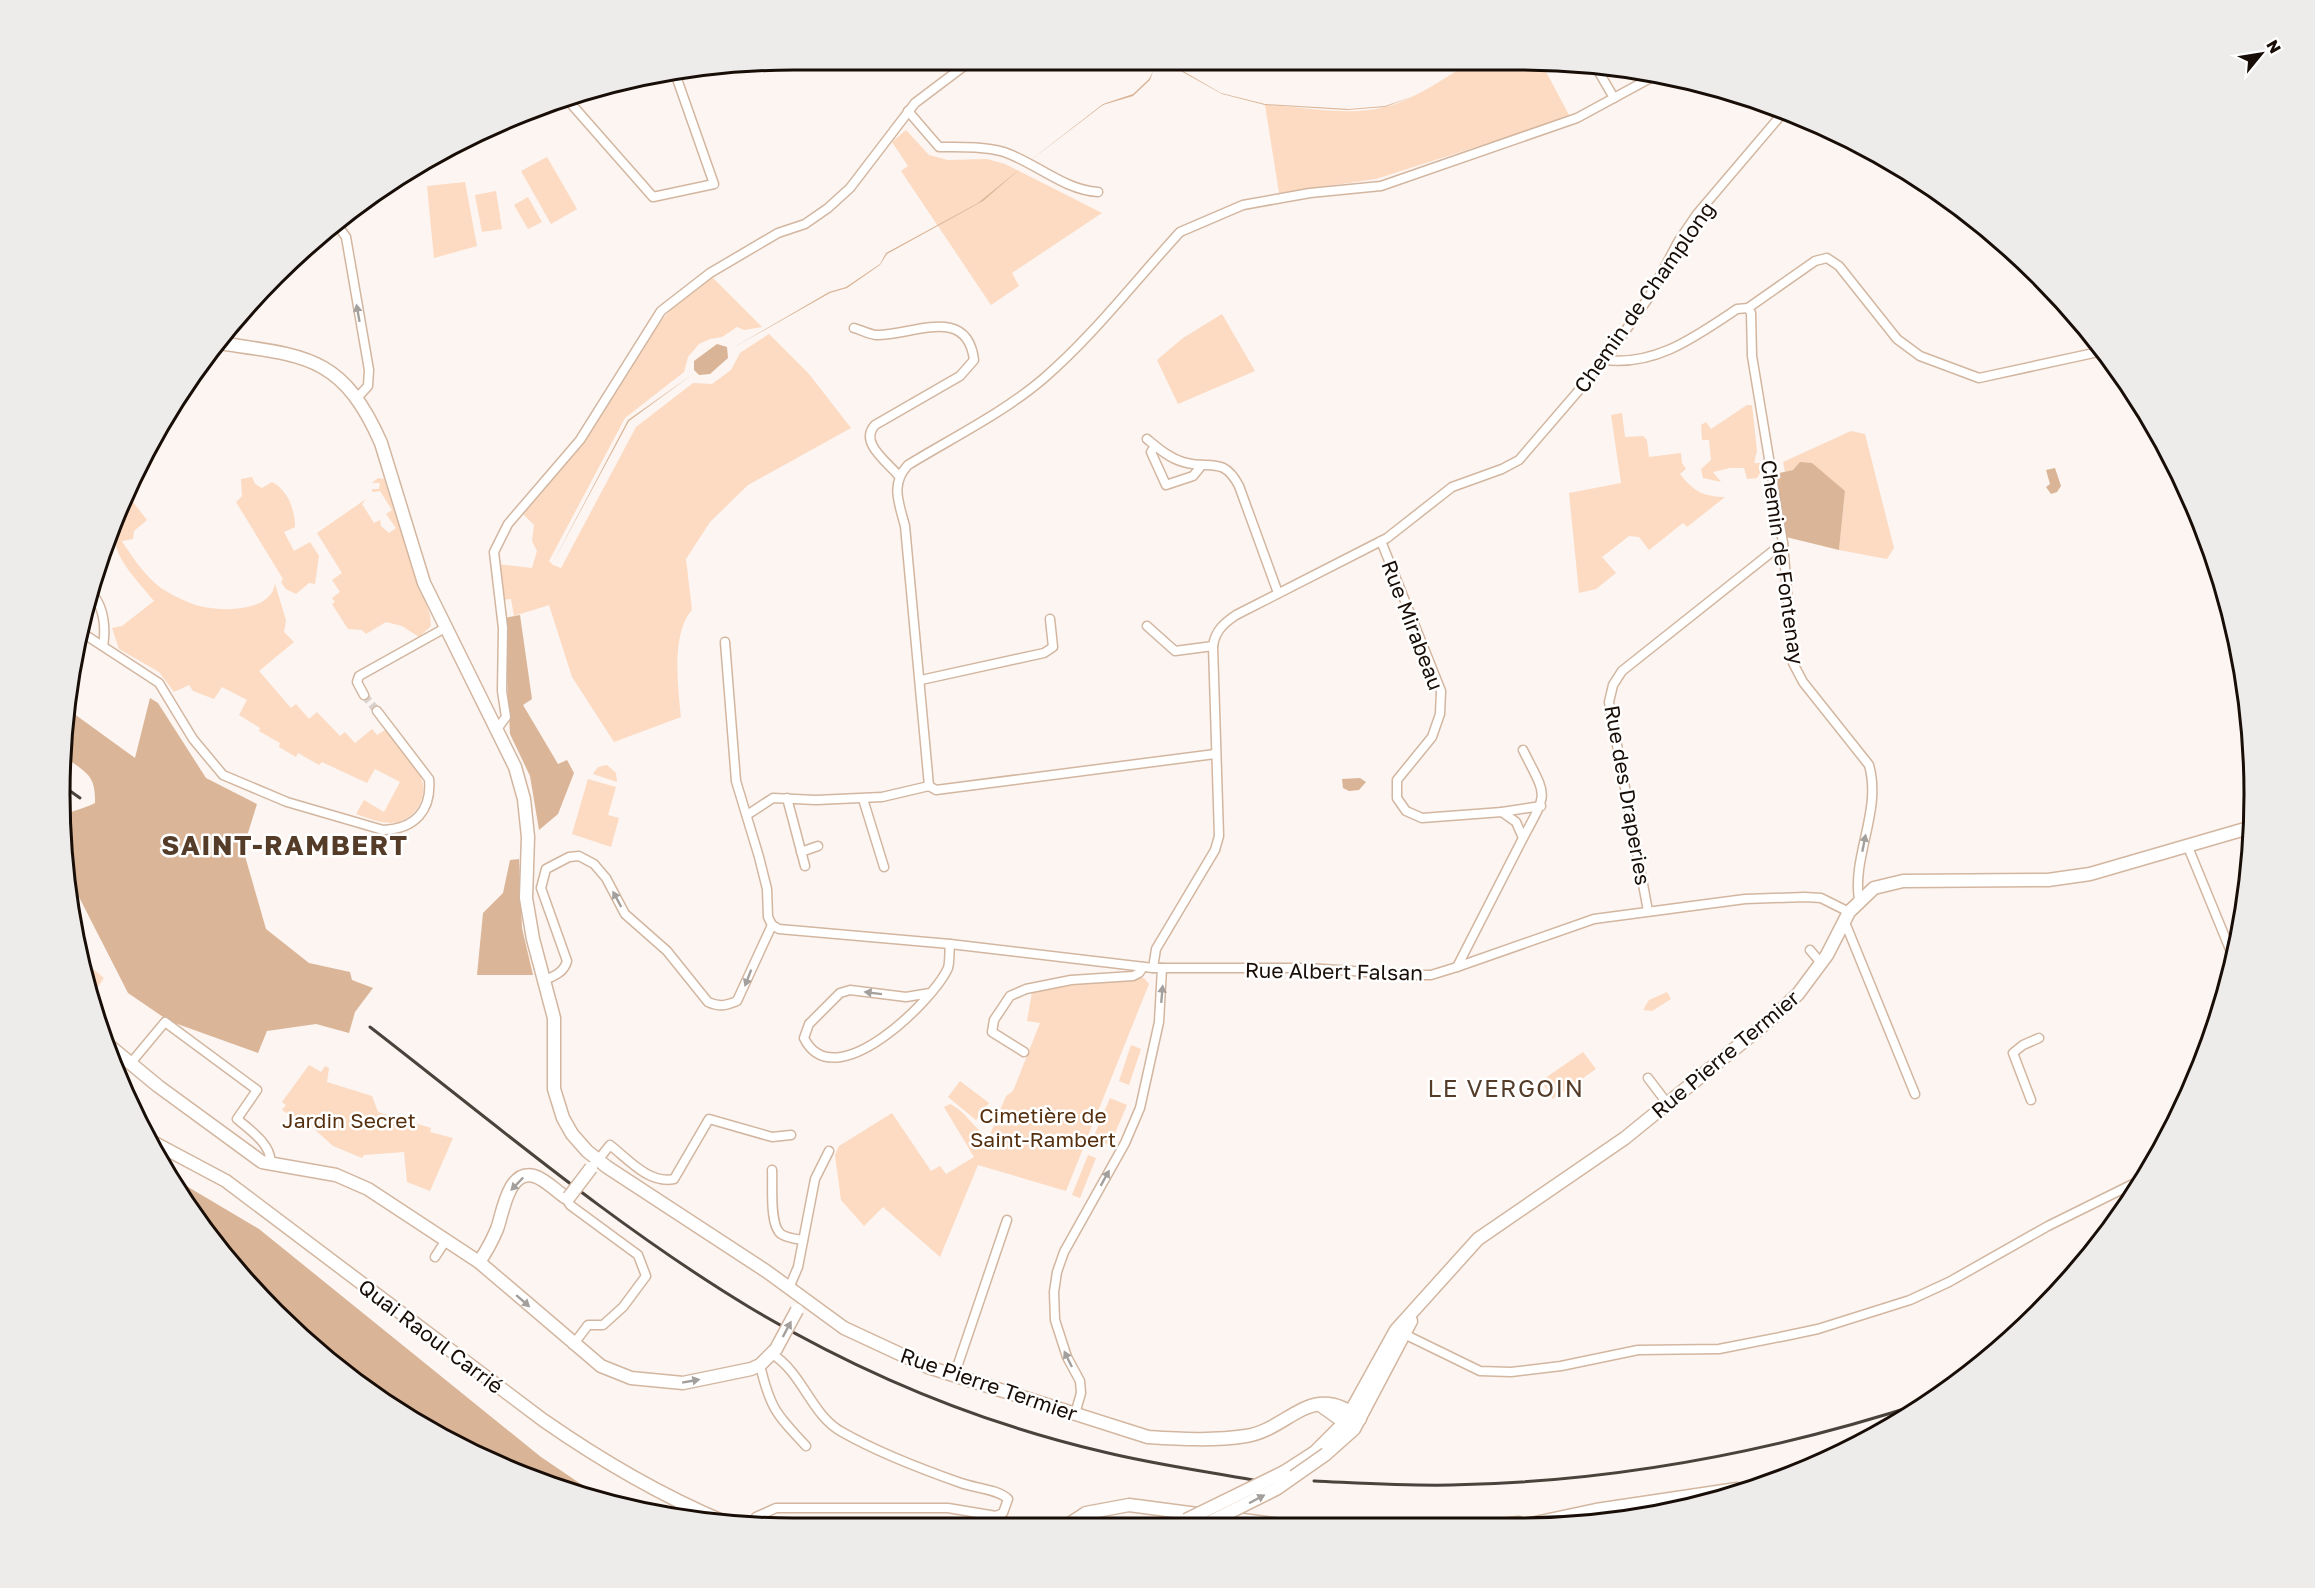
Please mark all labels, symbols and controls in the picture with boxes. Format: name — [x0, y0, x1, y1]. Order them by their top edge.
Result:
north arrow — [2231, 24, 2291, 84]
text: N — [2262, 36, 2286, 57]
street label: Chemin de Champlong — [1568, 196, 1720, 398]
one-way arrow — [353, 303, 362, 322]
street label: Chemin de Fontenay — [1756, 458, 1810, 666]
street label: Rue Mirabeau — [1376, 556, 1450, 694]
street label: Rue des Draperies — [1599, 703, 1657, 887]
district label: SAINT-RAMBERT — [161, 829, 409, 861]
one-way arrow — [1860, 834, 1870, 852]
one-way arrow — [612, 890, 622, 907]
street label: Rue Albert Falsan — [1245, 956, 1423, 986]
one-way arrow — [743, 969, 752, 987]
one-way arrow — [1157, 984, 1167, 1003]
street label: Rue Pierre Termier — [1646, 985, 1804, 1123]
one-way arrow — [863, 988, 882, 998]
district label: LE VERGOIN — [1428, 1073, 1584, 1102]
park label: Cimetière de Saint-Rambert — [970, 1102, 1116, 1152]
park label: Jardin Secret — [282, 1107, 416, 1133]
one-way arrow — [1100, 1169, 1110, 1186]
one-way arrow — [510, 1176, 524, 1191]
street label: Quai Raoul Carrié — [353, 1273, 509, 1399]
one-way arrow — [515, 1294, 530, 1307]
one-way arrow — [782, 1320, 792, 1337]
street label: Rue Pierre Termier — [897, 1342, 1081, 1426]
one-way arrow — [1064, 1350, 1073, 1367]
one-way arrow — [682, 1377, 701, 1386]
one-way arrow — [1249, 1494, 1266, 1504]

